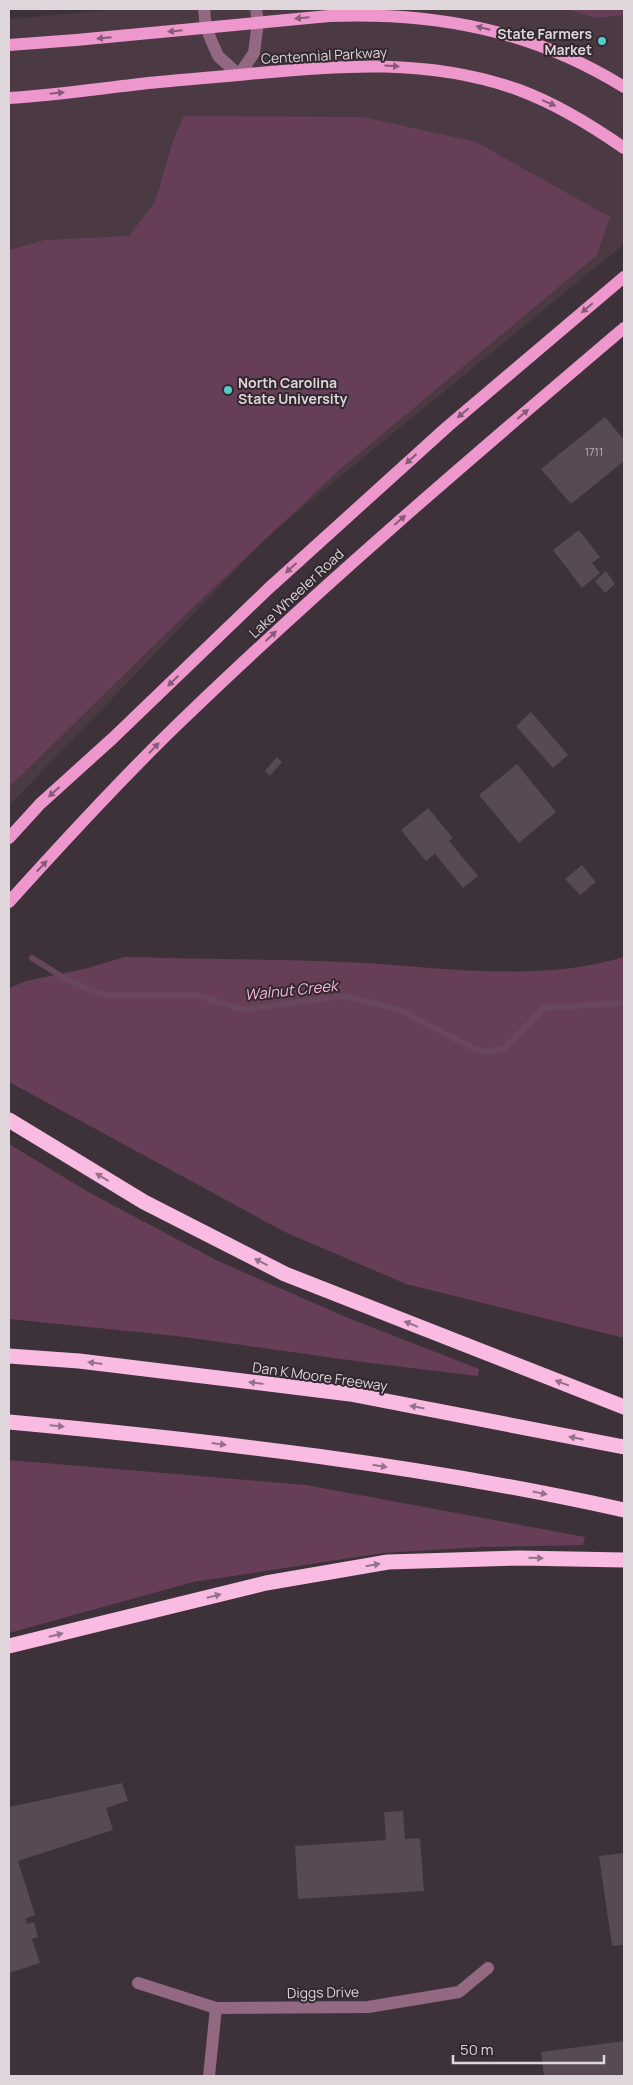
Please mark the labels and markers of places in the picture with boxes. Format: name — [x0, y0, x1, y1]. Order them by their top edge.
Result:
place label: State Farmers Market — [497, 24, 592, 59]
marker: State Farmers Market — [596, 35, 608, 47]
place label: North Carolina State University — [238, 373, 348, 408]
marker: North Carolina State University — [222, 384, 234, 396]

